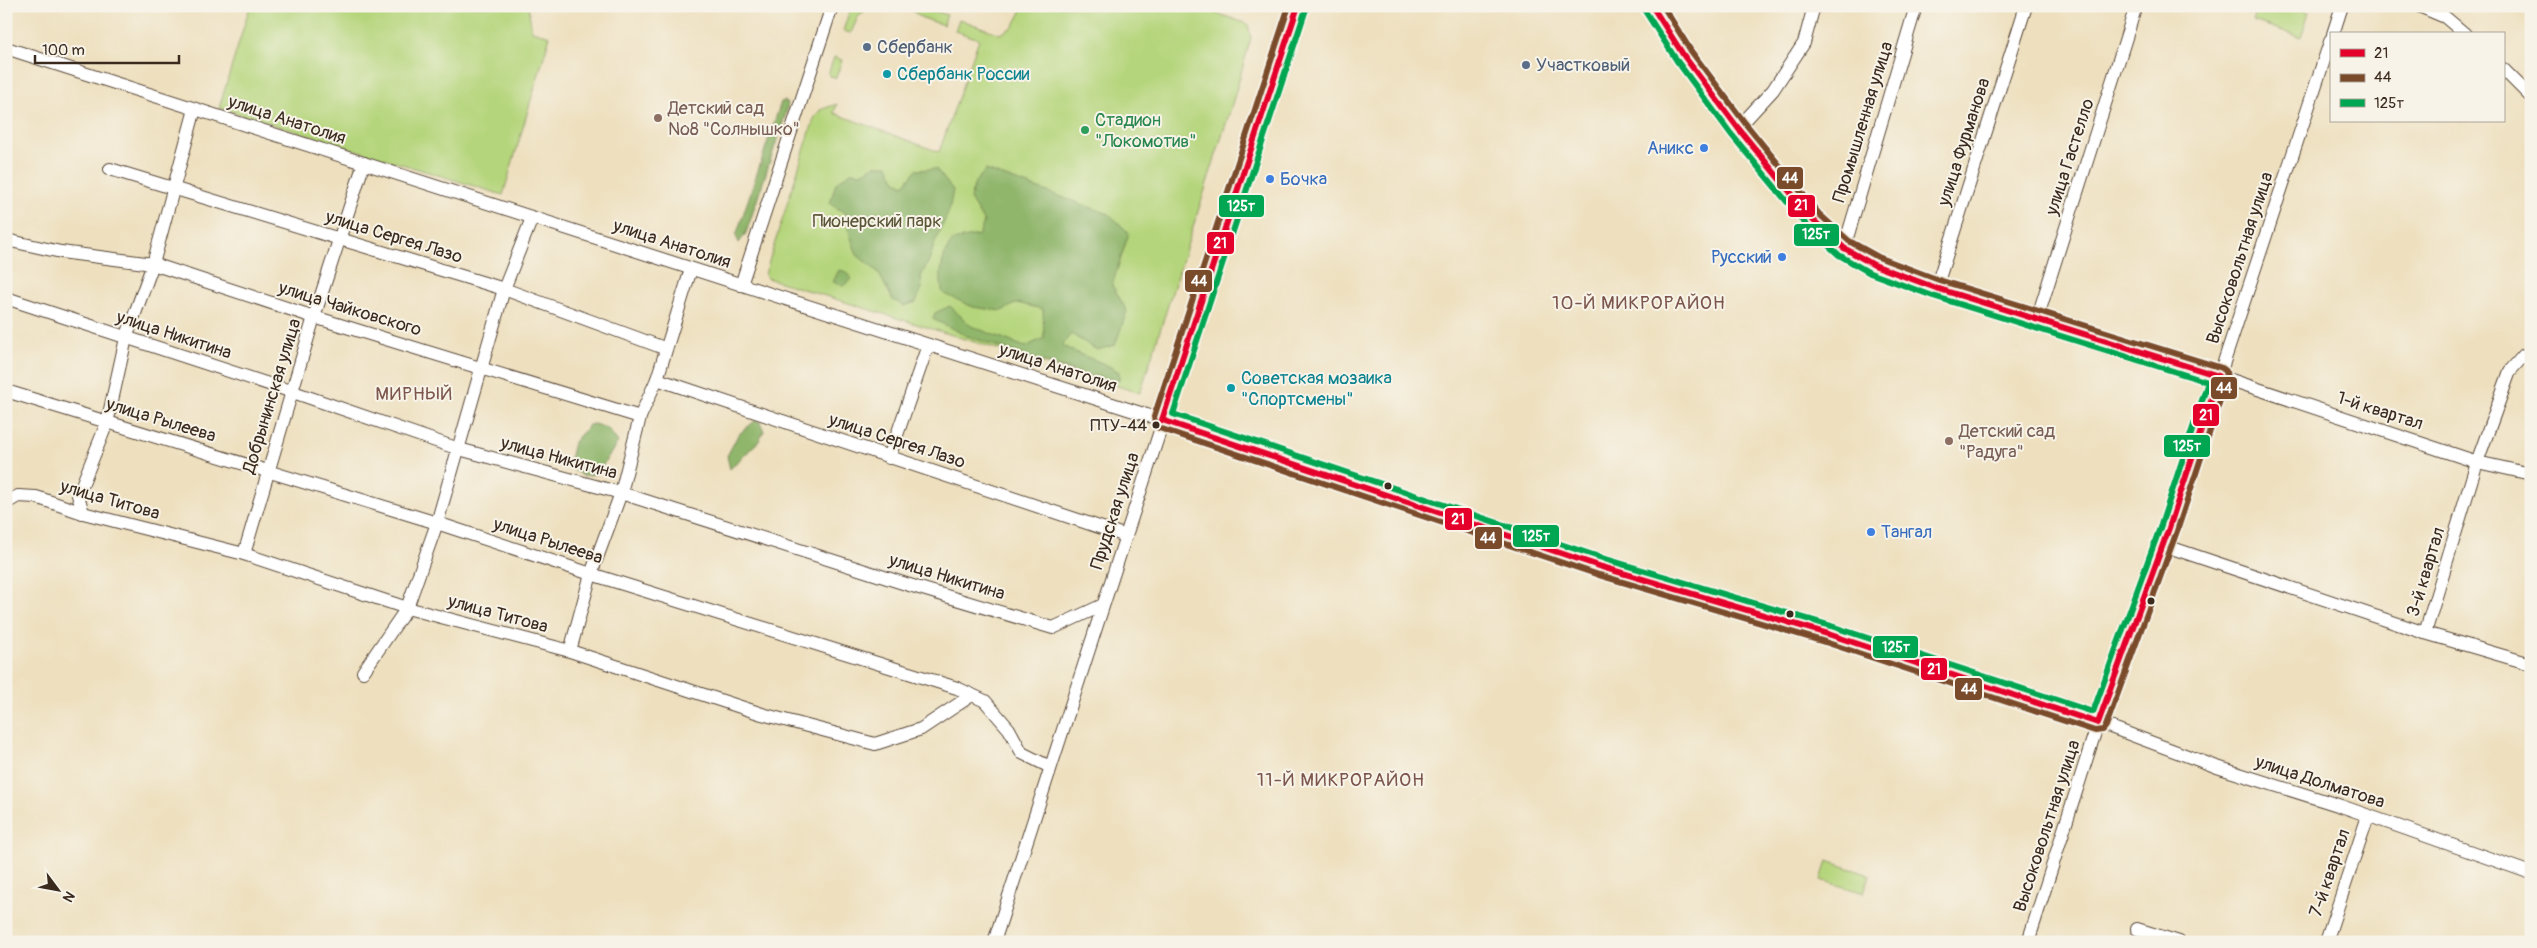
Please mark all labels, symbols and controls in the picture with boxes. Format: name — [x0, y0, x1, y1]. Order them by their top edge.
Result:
scale bar — [35, 32, 179, 64]
legend — [2330, 32, 2504, 122]
place label: Сбербанк — [877, 36, 953, 59]
street label: Промышленная улица — [1828, 39, 1898, 205]
text: 100 m — [42, 41, 85, 60]
marker: Сбербанк — [861, 41, 873, 53]
text: 21 — [2374, 44, 2388, 63]
place label: Участковый — [1536, 54, 1630, 77]
marker: Участковый — [1520, 59, 1532, 71]
place label: Сбербанк России — [897, 63, 1030, 86]
marker: Сбербанк России — [881, 68, 893, 80]
text: 44 — [2374, 68, 2392, 87]
street label: улица Фурманова — [1932, 75, 1995, 210]
street label: улица Анатолия — [224, 90, 349, 150]
text: 125т — [2374, 94, 2404, 113]
street label: улица Гастелло — [2040, 96, 2100, 219]
place label: Детский сад №8 "Солнышко" — [667, 97, 800, 141]
place label: Стадион "Локомотив" — [1095, 109, 1196, 153]
marker: Детский сад №8 "Солнышко" — [652, 112, 664, 124]
marker: Стадион "Локомотив" — [1079, 124, 1091, 136]
place label: Аникс — [1647, 137, 1694, 160]
marker: Аникс — [1698, 142, 1710, 154]
line badge: 44 — [1776, 166, 1804, 190]
place label: Бочка — [1280, 168, 1327, 191]
street label: Высоковольтная улица — [2201, 169, 2279, 347]
text: 44 — [1782, 170, 1799, 187]
marker: Бочка — [1264, 173, 1276, 185]
line badge: 125т — [1218, 194, 1265, 218]
line badge: 21 — [1787, 194, 1816, 218]
text: 21 — [1794, 197, 1808, 214]
text: 125т — [1227, 198, 1256, 215]
street label: улица Сергея Лазо — [322, 205, 466, 269]
park label: Пионерский парк — [812, 210, 942, 233]
street label: улица Анатолия — [609, 214, 734, 274]
line badge: 125т — [1793, 223, 1840, 247]
text: 125т — [1802, 226, 1831, 243]
line badge: 21 — [1206, 231, 1235, 255]
text: 21 — [1213, 235, 1227, 252]
place label: Русский — [1711, 246, 1772, 269]
marker: Русский — [1776, 251, 1788, 263]
line badge: 44 — [1184, 269, 1213, 293]
text: 44 — [1191, 273, 1208, 290]
street label: улица Чайковского — [275, 276, 425, 342]
district label: 10-Й МИКРОРАЙОН — [1552, 291, 1726, 315]
street label: улица Никитина — [113, 305, 235, 364]
street label: Добрынинская улица — [237, 316, 307, 477]
street label: улица Анатолия — [995, 338, 1120, 398]
place label: Советская мозаика "Спортсмены" — [1241, 367, 1392, 411]
line badge: 44 — [2210, 376, 2238, 400]
text: 44 — [2216, 380, 2233, 397]
district label: МИРНЫЙ — [375, 382, 453, 406]
marker: Советская мозаика "Спортсмены" — [1225, 382, 1237, 394]
street label: 1-й квартал — [2334, 386, 2426, 436]
street label: улица Рылеева — [102, 392, 219, 448]
line badge: 21 — [2192, 403, 2220, 427]
text: 21 — [2199, 407, 2213, 424]
street label: улица Сергея Лазо — [825, 408, 968, 474]
place label: ПТУ-44 — [1090, 415, 1147, 436]
marker: ПТУ-44 — [1151, 420, 1161, 430]
place label: Детский сад "Радуга" — [1958, 420, 2055, 464]
street label: улица Никитина — [497, 431, 620, 485]
line badge: 125т — [2163, 434, 2211, 458]
marker: Детский сад "Радуга" — [1943, 435, 1955, 447]
text: 125т — [2173, 438, 2202, 455]
street label: Прудская улица — [1085, 450, 1145, 572]
street label: улица Титова — [57, 475, 163, 525]
unlabelled marker — [1383, 481, 1393, 491]
line badge: 21 — [1444, 507, 1473, 531]
text: 21 — [1451, 511, 1465, 528]
street label: улица Рылеева — [489, 512, 606, 570]
place label: Тангал — [1881, 521, 1932, 544]
line badge: 125т — [1512, 524, 1560, 548]
street label: 3-й квартал — [2402, 525, 2450, 619]
line badge: 44 — [1474, 526, 1503, 550]
marker: Тангал — [1865, 526, 1877, 538]
text: 125т — [1522, 528, 1551, 545]
text: 44 — [1480, 530, 1497, 547]
street label: улица Никитина — [885, 548, 1008, 606]
street label: улица Титова — [444, 589, 551, 638]
unlabelled marker — [2146, 596, 2156, 606]
unlabelled marker — [1785, 609, 1795, 619]
line badge: 125т — [1872, 635, 1919, 659]
text: 125т — [1882, 639, 1911, 656]
line badge: 21 — [1920, 657, 1948, 681]
text: 21 — [1927, 661, 1941, 678]
line badge: 44 — [1954, 677, 1983, 701]
text: 44 — [1961, 681, 1978, 698]
street label: Высоковольтная улица — [2008, 737, 2086, 915]
street label: улица Долматова — [2251, 750, 2388, 814]
district label: 11-Й МИКРОРАЙОН — [1257, 768, 1425, 792]
street label: 7-й квартал — [2304, 826, 2356, 920]
north arrow — [32, 866, 82, 916]
text: N — [59, 888, 78, 905]

